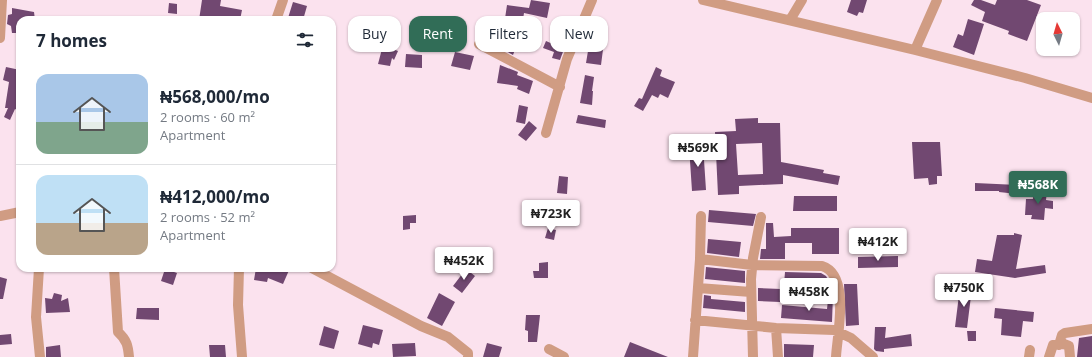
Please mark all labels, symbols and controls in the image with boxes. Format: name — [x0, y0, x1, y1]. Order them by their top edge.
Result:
north arrow — [1036, 12, 1080, 56]
map controls — [1036, 12, 1080, 56]
chip: Buy — [348, 16, 401, 52]
chip: Rent — [409, 16, 467, 52]
chip: Filters — [475, 16, 542, 52]
chip: New — [550, 16, 608, 52]
text: 7 homes — [36, 29, 107, 52]
icon: filters — [294, 29, 316, 51]
text: ₦568,000/mo — [160, 85, 270, 108]
icon: home — [68, 90, 116, 138]
text: 2 rooms · 60 m² — [160, 108, 255, 126]
text: Apartment — [160, 126, 225, 144]
pin: ₦569K — [670, 134, 726, 168]
text: ₦569K — [678, 138, 718, 156]
pin: ₦568K — [1010, 171, 1066, 205]
text: ₦568K — [1018, 175, 1058, 193]
text: ₦412,000/mo — [160, 185, 270, 208]
icon: home — [68, 191, 116, 239]
pin: ₦723K — [523, 200, 579, 234]
text: ₦723K — [531, 204, 571, 222]
text: 2 rooms · 52 m² — [160, 208, 255, 226]
text: Apartment — [160, 226, 225, 244]
pin: ₦412K — [850, 228, 906, 262]
text: ₦412K — [858, 232, 898, 250]
pin: ₦452K — [436, 247, 492, 281]
text: ₦452K — [444, 251, 484, 269]
pin: ₦750K — [936, 274, 992, 308]
pin: ₦458K — [781, 278, 837, 312]
text: ₦750K — [944, 278, 984, 296]
text: ₦458K — [789, 282, 829, 300]

